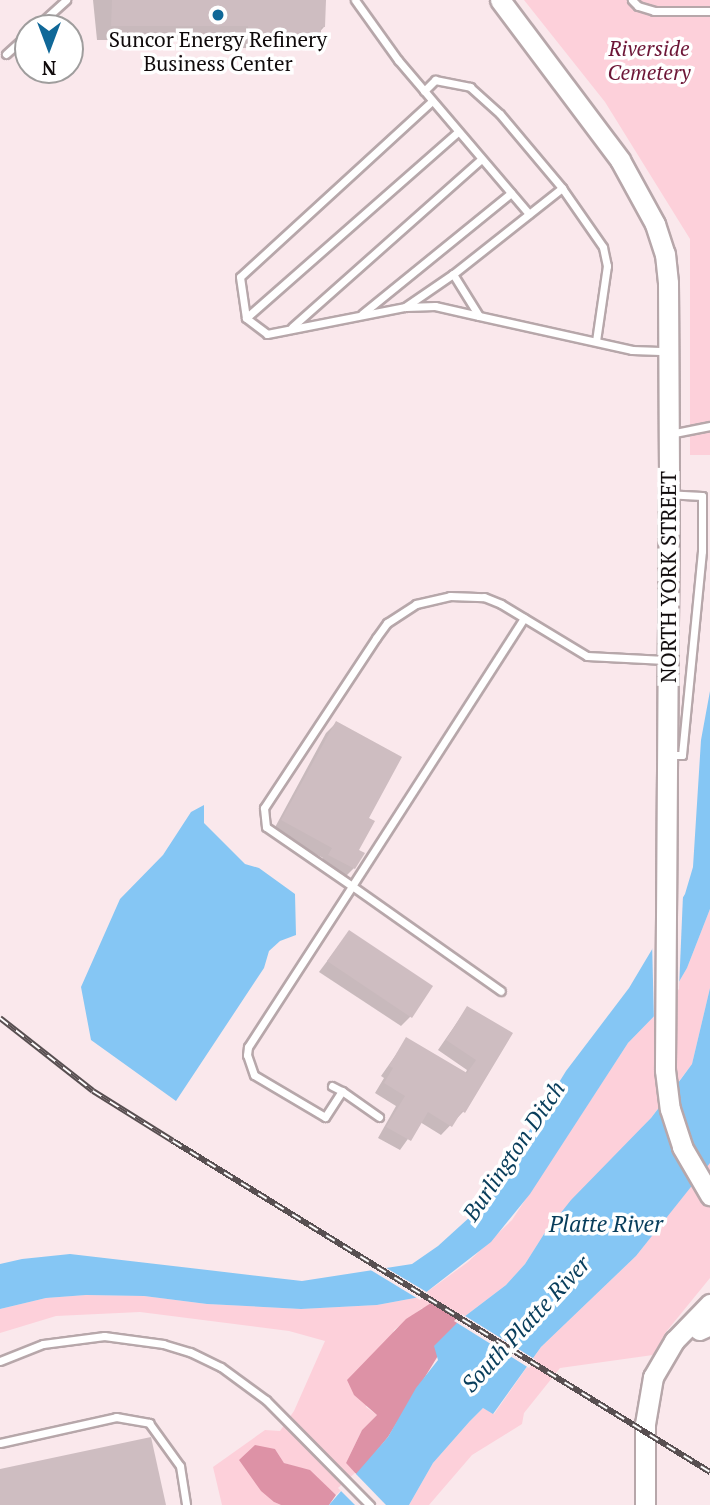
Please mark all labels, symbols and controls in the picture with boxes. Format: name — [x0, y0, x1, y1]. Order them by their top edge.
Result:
marker: Suncor Energy Refinery Business Center — [210, 7, 226, 23]
north arrow — [14, 14, 84, 84]
place label: Suncor Energy Refinery Business Center — [109, 26, 327, 76]
park label: Riverside Cemetery — [607, 35, 691, 85]
text: N — [42, 56, 56, 81]
street label: NORTH YORK STREET — [655, 471, 681, 683]
water label: Burlington Ditch — [457, 1076, 571, 1226]
water label: Platte River — [549, 1210, 663, 1238]
water label: South Platte River — [456, 1250, 596, 1398]

